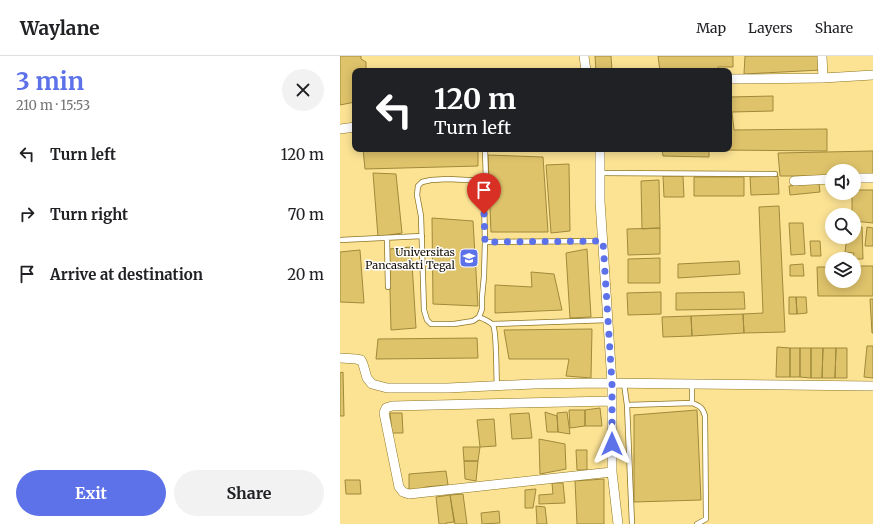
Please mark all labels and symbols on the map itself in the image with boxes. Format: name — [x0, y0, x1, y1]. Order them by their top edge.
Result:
pin — [467, 173, 501, 214]
place label: Universitas Pancasakti Tegal — [365, 245, 456, 272]
school or university icon: Universitas Pancasakti Tegal — [458, 247, 480, 269]
position arrow — [591, 423, 633, 465]

